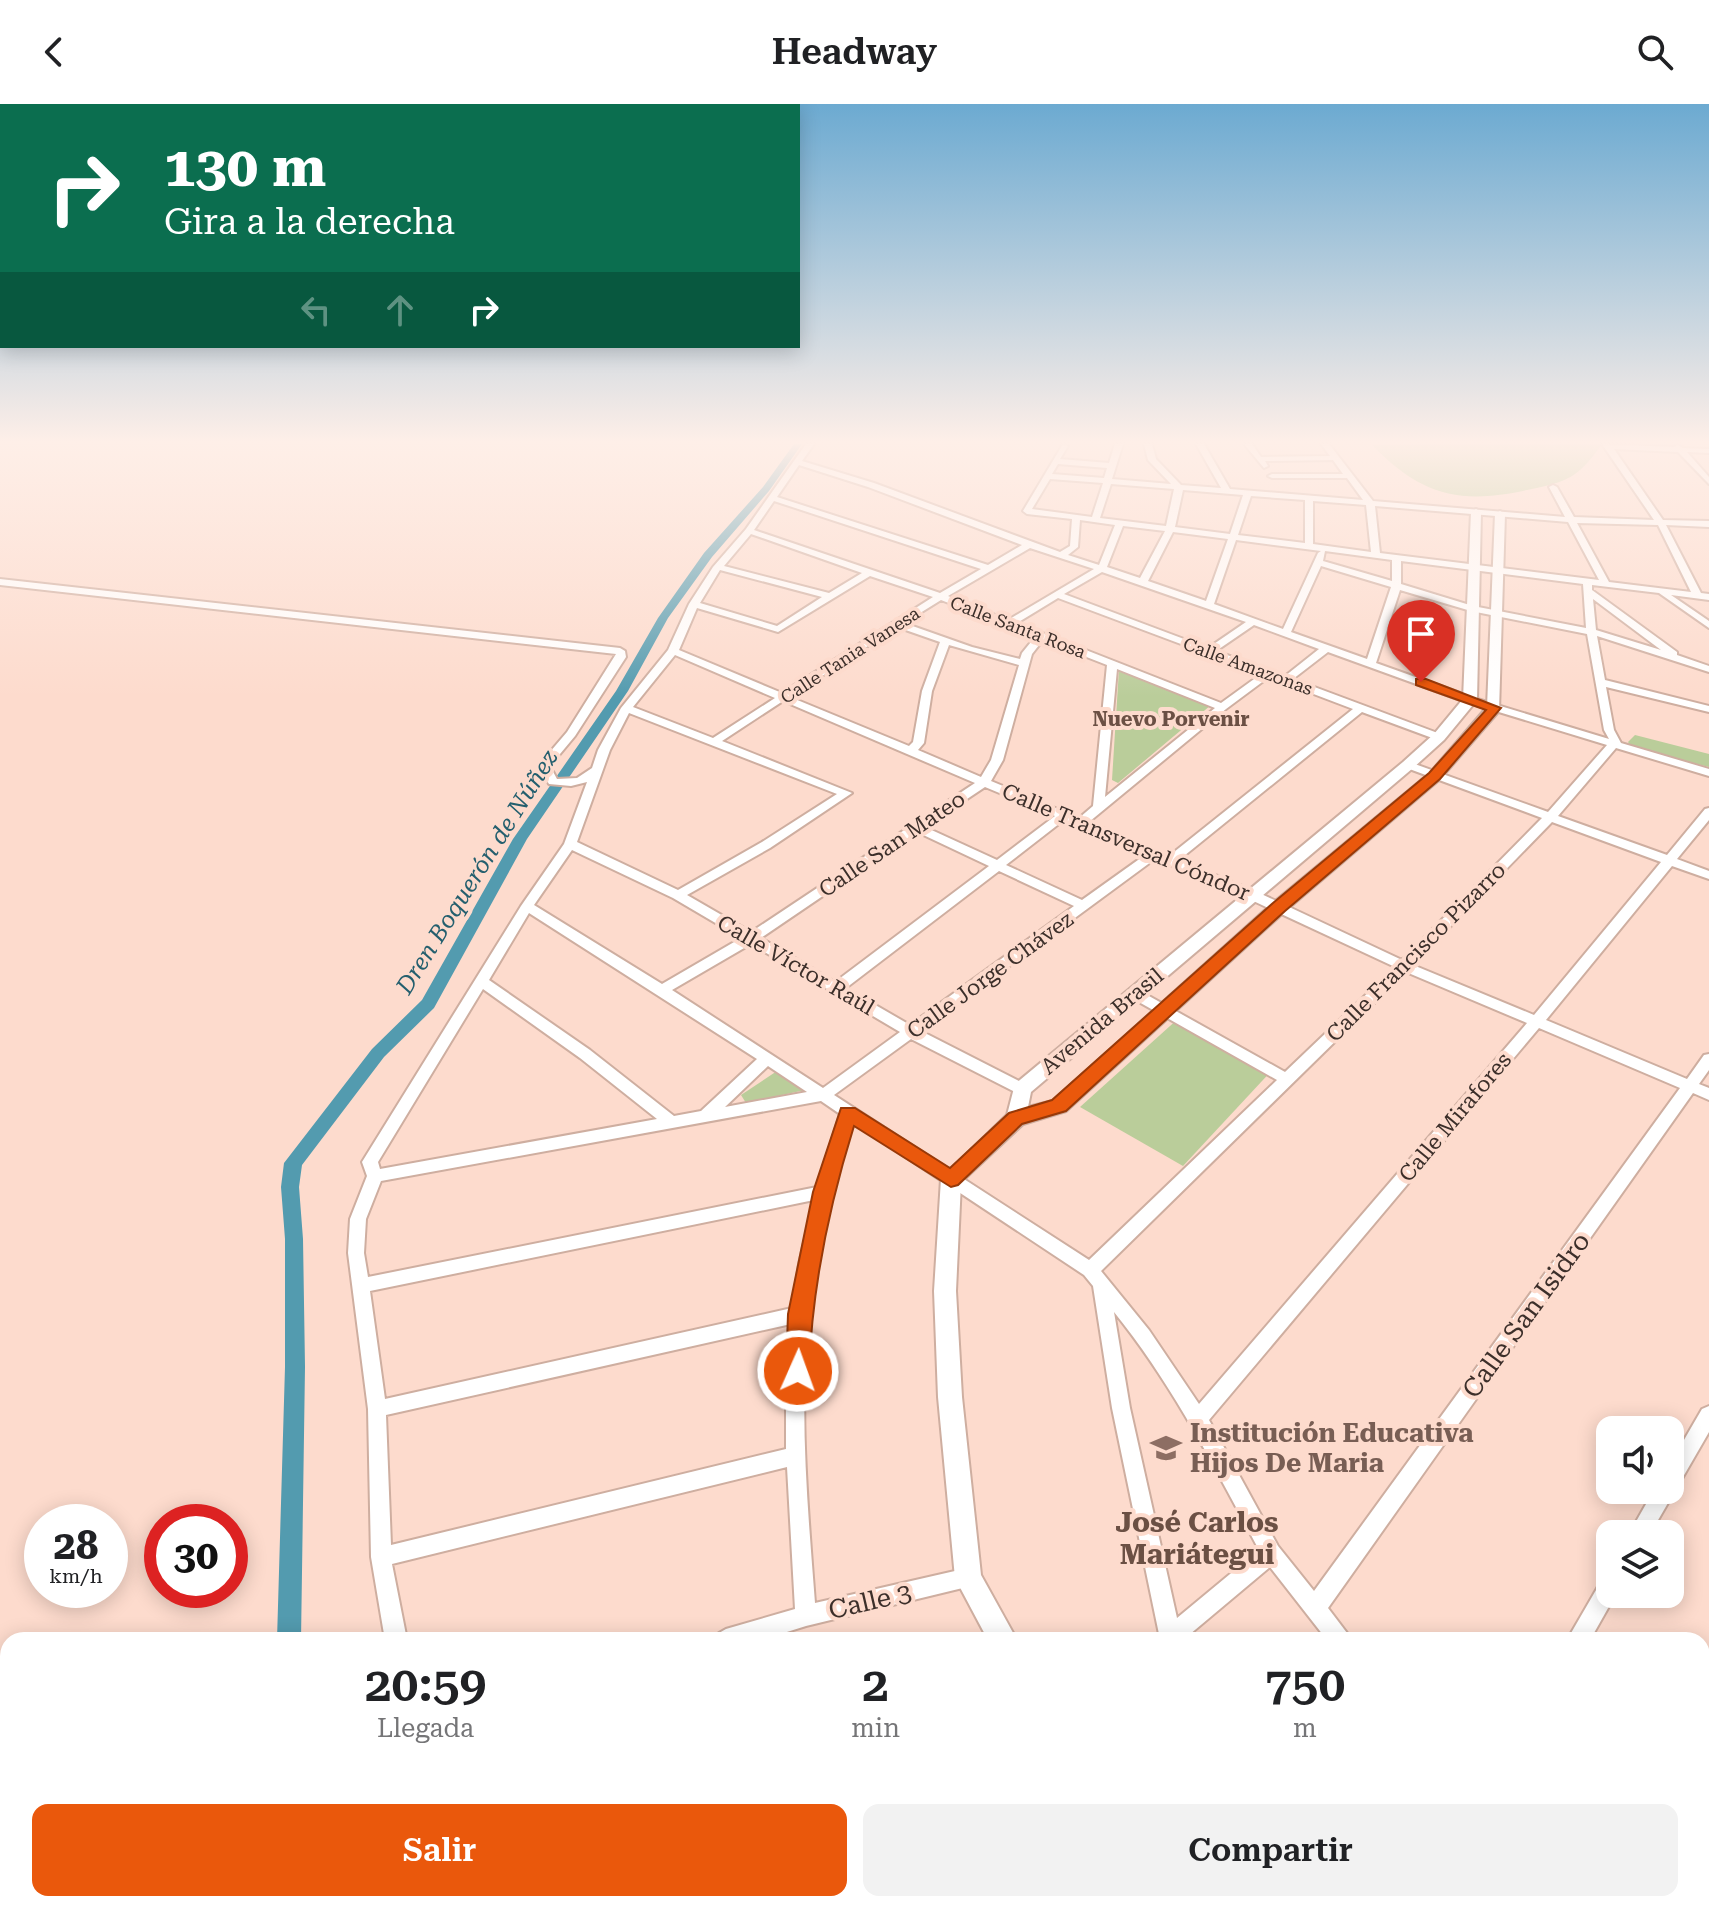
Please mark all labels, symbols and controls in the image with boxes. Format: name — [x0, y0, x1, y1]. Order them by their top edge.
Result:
icon: back — [32, 30, 76, 74]
icon: search — [1633, 30, 1677, 74]
text: Headway — [772, 31, 937, 73]
text: 130 m — [164, 134, 326, 200]
icon: right — [32, 136, 136, 240]
text: Gira a la derecha — [164, 201, 455, 243]
icon: left — [294, 288, 338, 332]
icon: ahead — [378, 288, 422, 332]
icon: right — [462, 288, 506, 332]
street label: Calle Santa Rosa — [947, 592, 1089, 663]
pin — [1387, 600, 1455, 682]
street label: Calle Tania Vanesa — [777, 602, 924, 708]
icon: arrive — [1399, 612, 1443, 656]
street label: Calle Amazonas — [1180, 633, 1316, 699]
district label: Nuevo Porvenir — [1092, 707, 1250, 731]
water label: Dren Boquerón de Núñez — [390, 745, 564, 1000]
street label: Calle Transversal Cóndor — [998, 778, 1254, 906]
street label: Calle San Mateo — [814, 786, 970, 902]
street label: Calle Francisco Pizarro — [1321, 857, 1511, 1047]
street label: Calle Jorge Chávez — [902, 906, 1078, 1044]
street label: Calle Víctor Raúl — [713, 910, 879, 1020]
street label: Avenida Brasil — [1036, 963, 1168, 1079]
street label: Calle Mirafores — [1394, 1047, 1516, 1187]
street label: Calle San Isidro — [1456, 1227, 1596, 1403]
position arrow — [756, 1329, 840, 1413]
map controls — [1596, 1416, 1684, 1608]
button: sound — [1596, 1416, 1684, 1504]
place label: Institución Educativa Hijos De Maria — [1190, 1418, 1474, 1478]
school or university icon: Institución Educativa Hijos De Maria — [1149, 1431, 1183, 1465]
speed limit sign: 30 — [144, 1504, 248, 1608]
district label: José Carlos Mariátegui — [1116, 1506, 1278, 1571]
button: layers — [1596, 1520, 1684, 1608]
text: 28 — [54, 1522, 98, 1569]
text: km/h — [49, 1564, 103, 1588]
street label: Calle 3 — [826, 1577, 914, 1625]
text: 20:59 — [365, 1657, 486, 1713]
text: 2 — [862, 1657, 889, 1713]
text: 750 — [1265, 1657, 1345, 1713]
text: Llegada — [377, 1713, 474, 1743]
text: min — [851, 1713, 900, 1743]
text: m — [1293, 1713, 1317, 1743]
button: Salir — [32, 1804, 847, 1896]
button: Compartir — [863, 1804, 1678, 1896]

